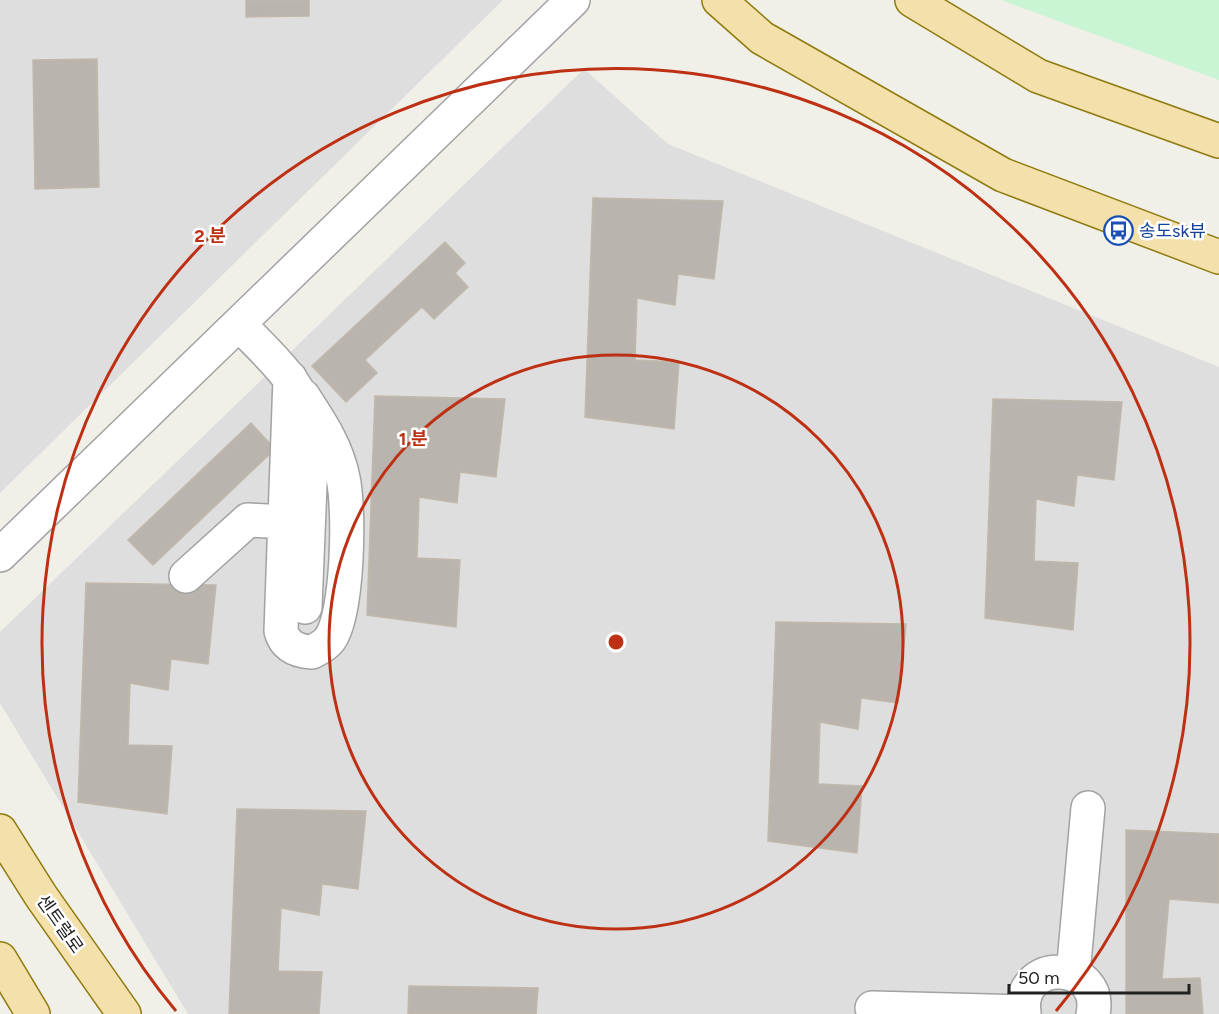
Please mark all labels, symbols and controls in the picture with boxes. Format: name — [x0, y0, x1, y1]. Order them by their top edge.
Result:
bus stop icon: 송도sk뷰 — [1102, 215, 1134, 247]
place label: 송도sk뷰 — [1139, 220, 1206, 242]
text: 2 분 — [194, 225, 226, 247]
text: 1 분 — [399, 428, 428, 450]
centre of rings — [606, 632, 626, 652]
street label: 센트럴로 — [32, 891, 88, 957]
scale bar — [1009, 957, 1189, 995]
text: 50 m — [1018, 967, 1060, 989]

